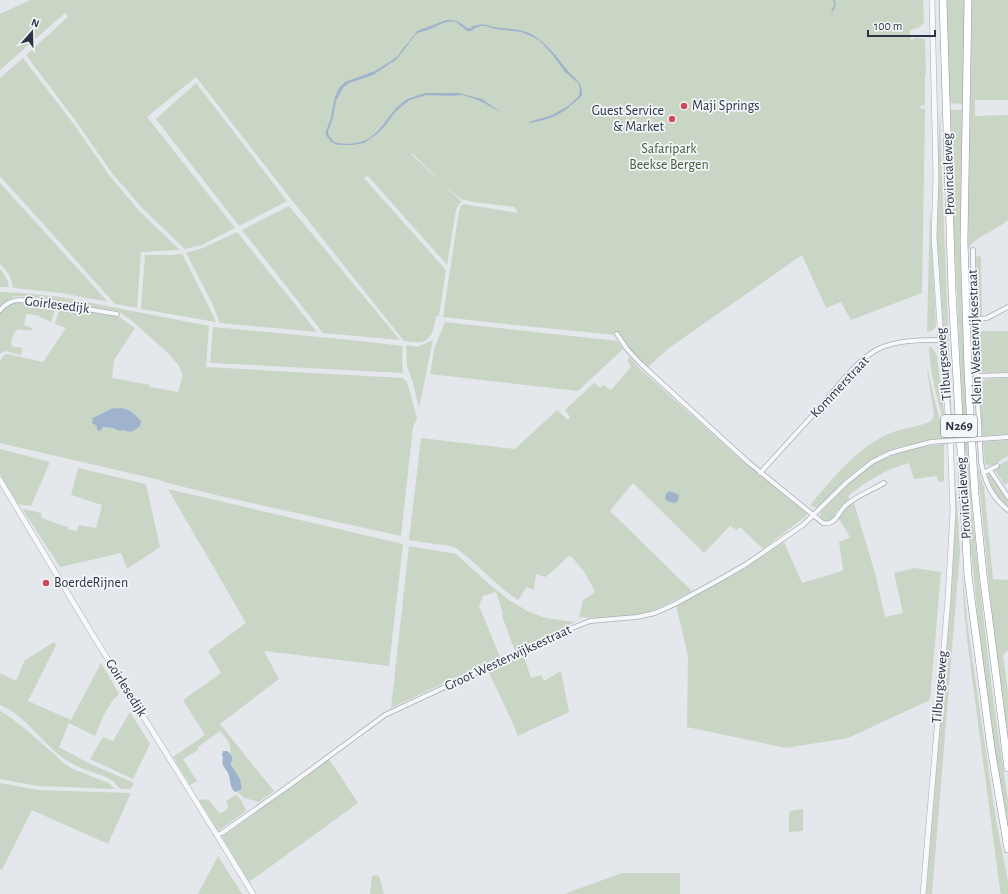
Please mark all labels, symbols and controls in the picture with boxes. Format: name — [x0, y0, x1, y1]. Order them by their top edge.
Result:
north arrow — [12, 12, 52, 52]
scale bar — [868, 12, 935, 38]
text: N — [30, 17, 41, 30]
text: 100 m — [874, 20, 902, 32]
place label: Maji Springs — [692, 99, 760, 113]
marker: Maji Springs — [679, 101, 689, 111]
place label: Guest Service & Market — [592, 104, 665, 134]
marker: Guest Service & Market — [667, 114, 677, 124]
street label: Provincialeweg — [941, 132, 957, 215]
park label: Safaripark Beekse Bergen — [629, 142, 709, 172]
street label: Klein Westerwijksestraat — [966, 269, 984, 405]
street label: Goirlesedijk — [24, 294, 91, 316]
street label: Tilburgseweg — [934, 327, 954, 401]
street label: Kommerstraat — [808, 353, 872, 421]
road number: N269 — [941, 415, 977, 437]
street label: Provincialeweg — [954, 456, 974, 540]
place label: BoerdeRijnen — [54, 576, 128, 590]
marker: BoerdeRijnen — [41, 578, 51, 588]
street label: Groot Westerwijksestraat — [442, 622, 574, 694]
street label: Tilburgseweg — [930, 650, 950, 724]
street label: Goirlesedijk — [103, 657, 150, 720]

